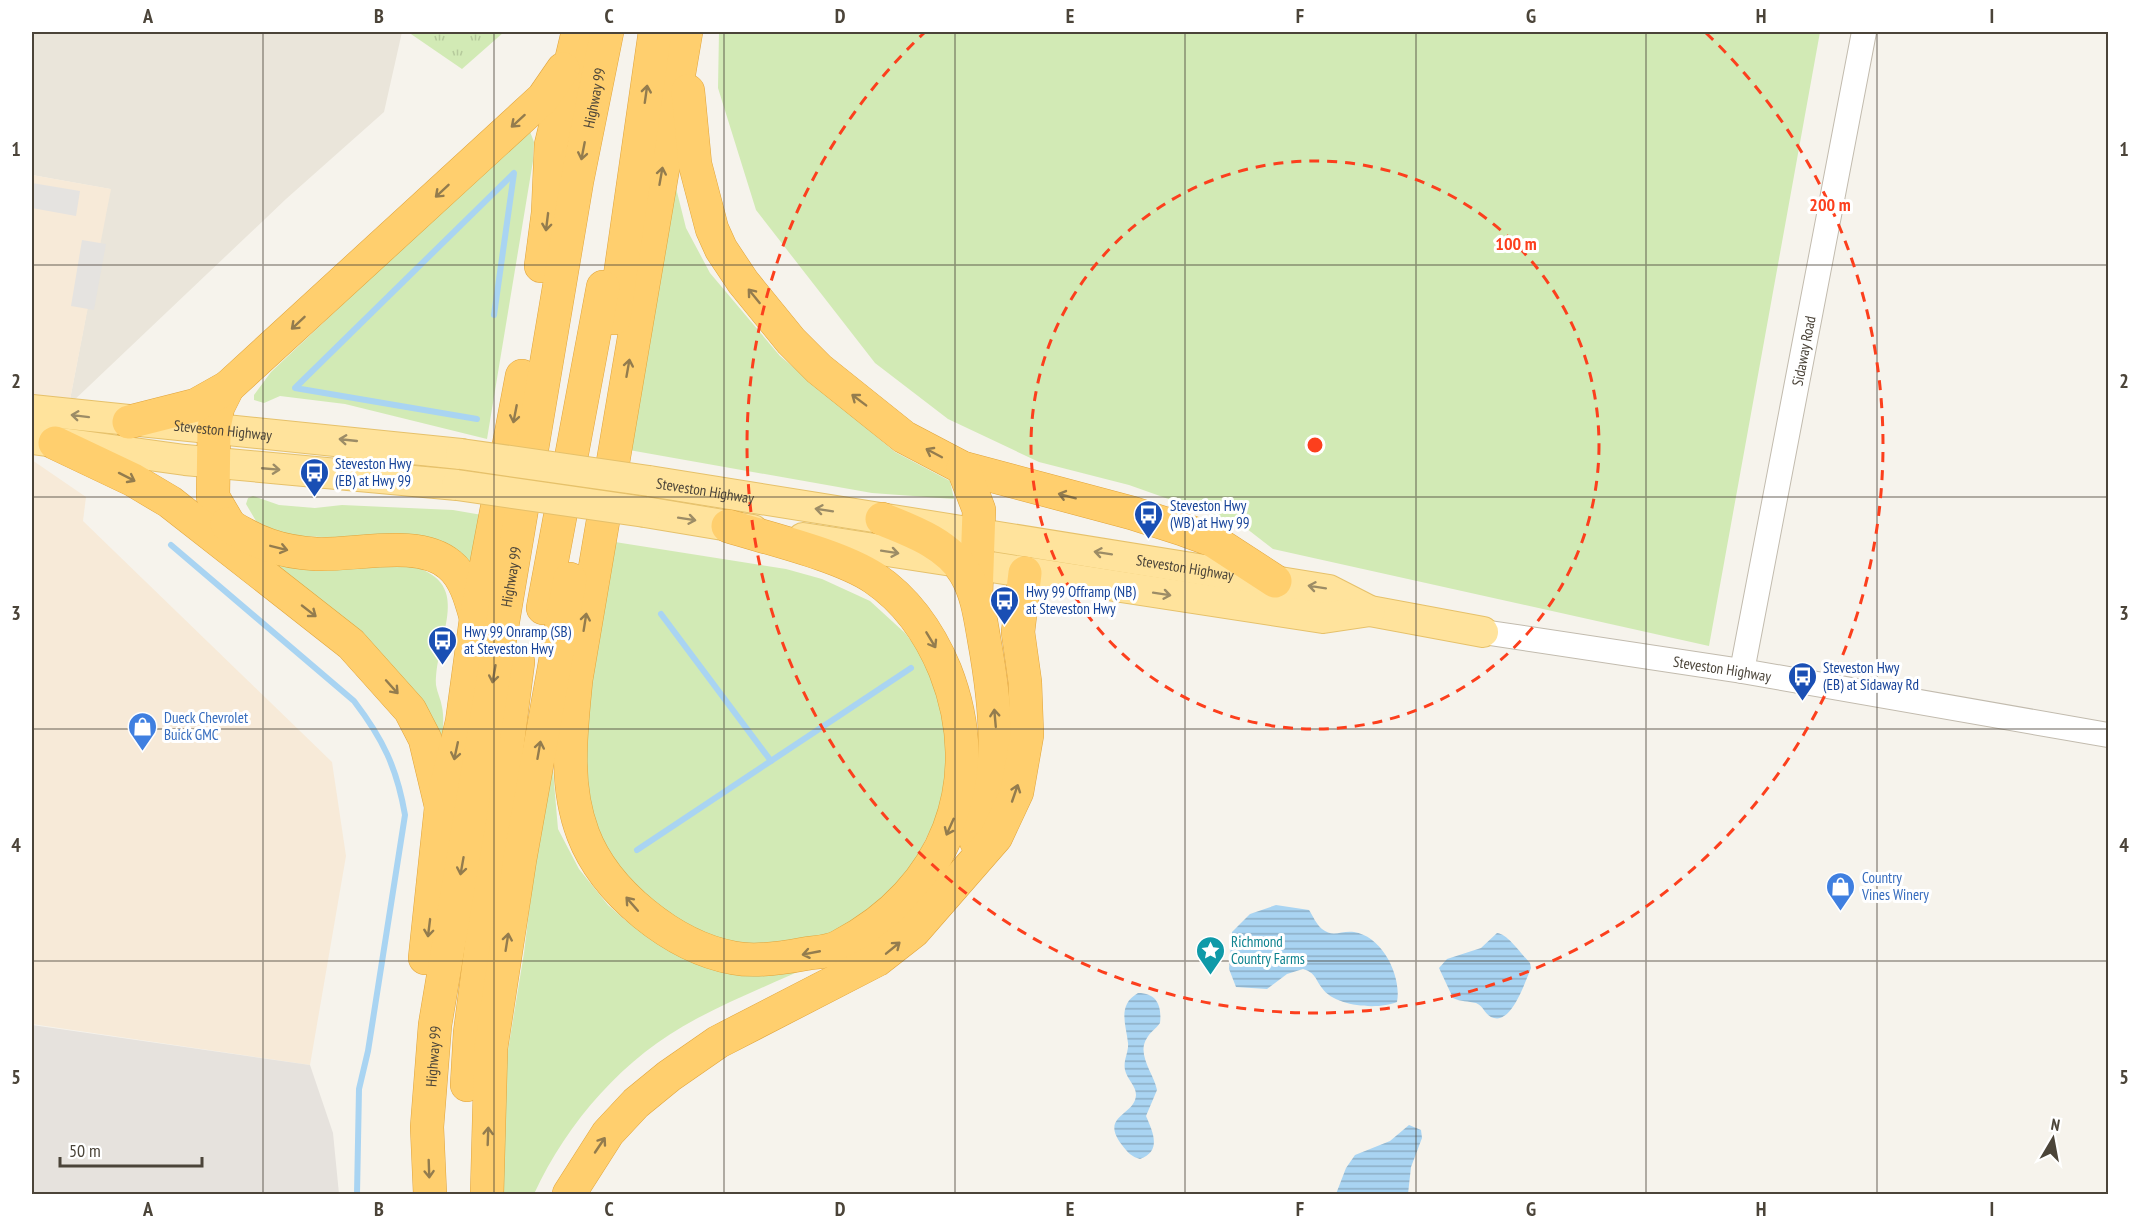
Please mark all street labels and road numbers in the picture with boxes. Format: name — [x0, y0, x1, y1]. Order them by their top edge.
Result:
street label: Highway 99 — [578, 66, 609, 130]
street label: Sidaway Road — [1787, 314, 1819, 387]
street label: Steveston Highway — [173, 415, 273, 444]
street label: Steveston Highway — [655, 473, 756, 507]
street label: Highway 99 — [496, 545, 525, 608]
street label: Steveston Highway — [1135, 550, 1236, 584]
street label: Steveston Highway — [1672, 651, 1773, 685]
street label: Highway 99 — [421, 1025, 444, 1088]

